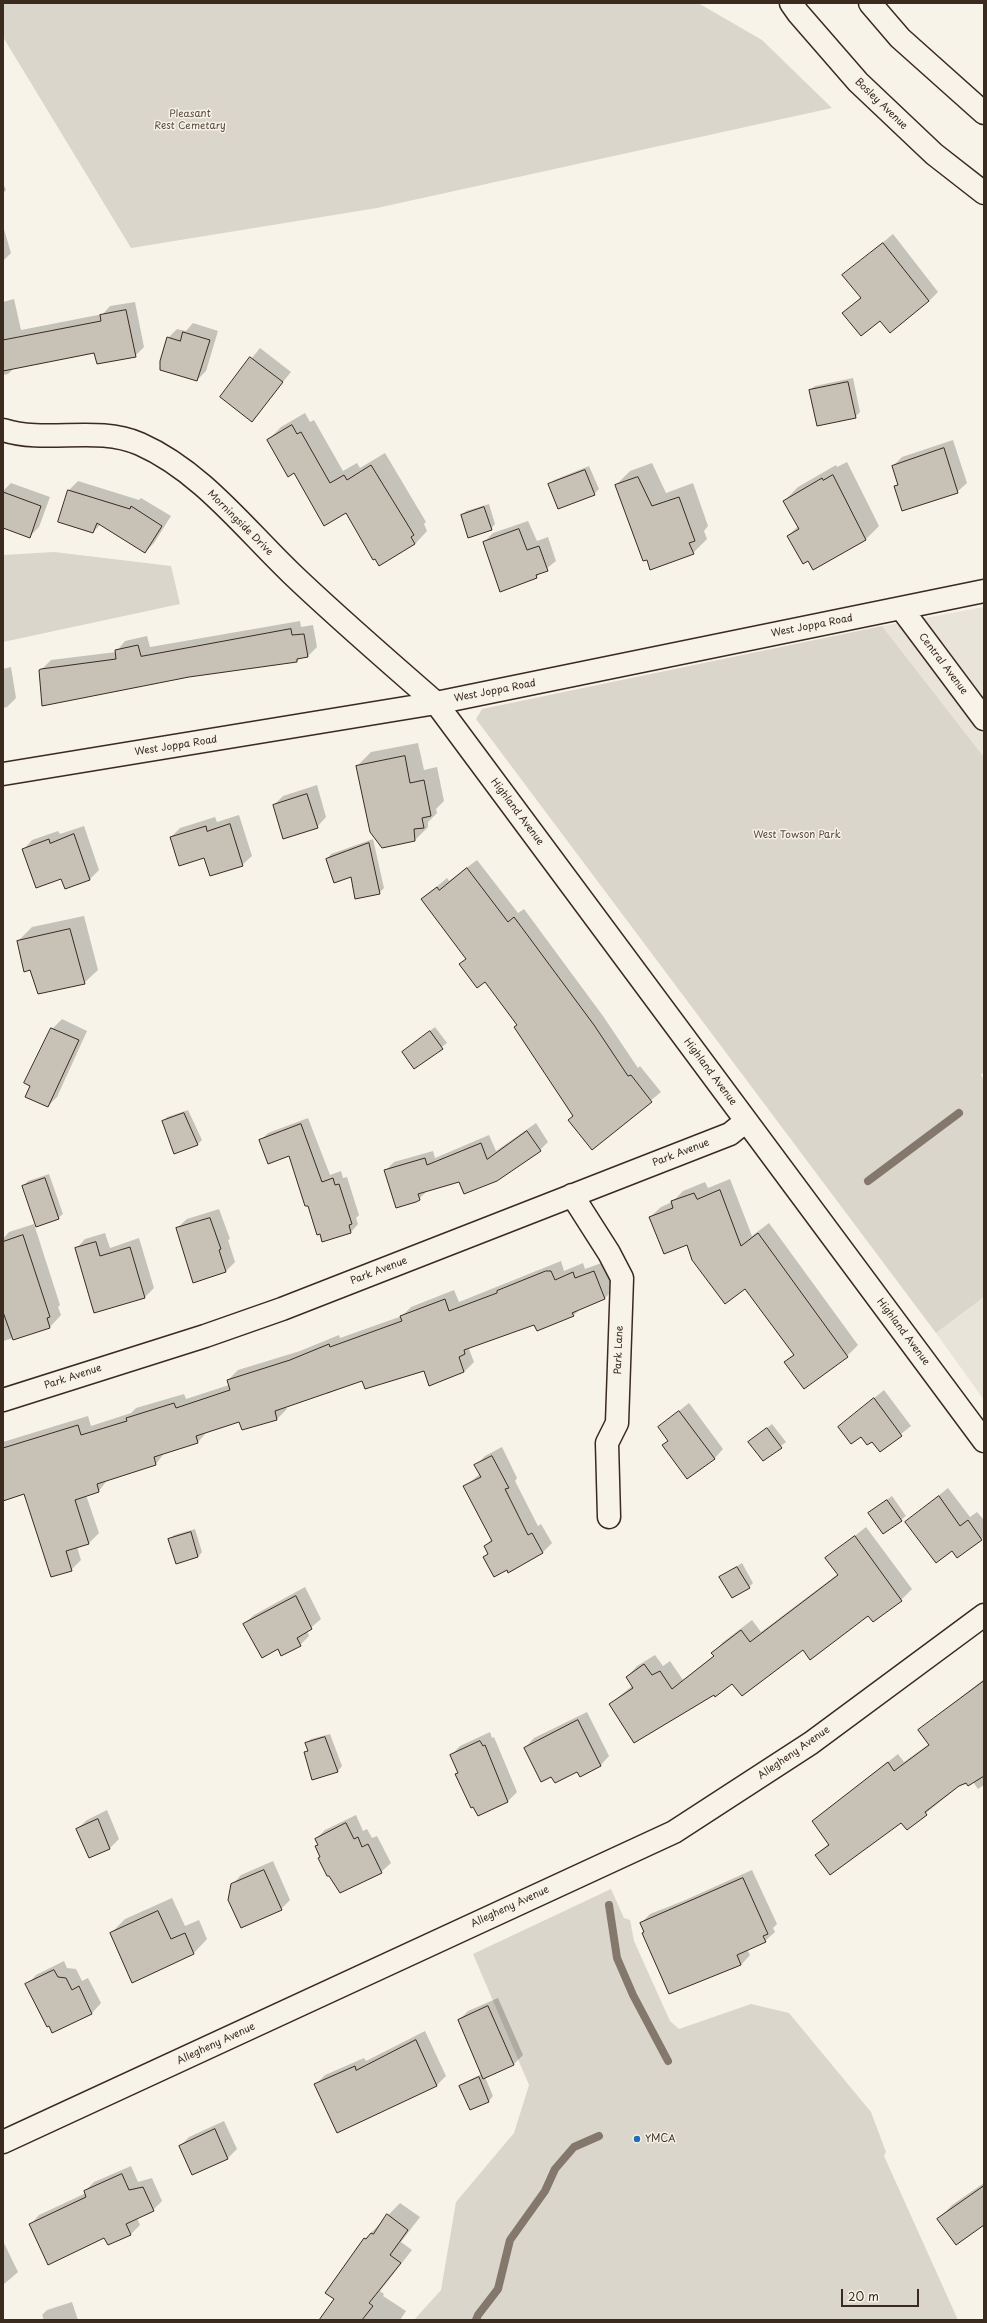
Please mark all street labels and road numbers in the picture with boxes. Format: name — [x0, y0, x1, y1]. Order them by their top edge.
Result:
street label: Bosley Avenue — [852, 76, 910, 132]
street label: Morningside Drive — [205, 488, 275, 558]
street label: West Joppa Road — [770, 612, 854, 640]
street label: Central Avenue — [916, 631, 970, 697]
street label: West Joppa Road — [453, 677, 537, 705]
street label: West Joppa Road — [134, 734, 218, 758]
street label: Highland Avenue — [488, 776, 546, 848]
street label: Highland Avenue — [681, 1036, 739, 1108]
street label: Park Avenue — [651, 1137, 711, 1169]
street label: Park Avenue — [349, 1255, 409, 1287]
street label: Highland Avenue — [874, 1296, 932, 1368]
street label: Park Lane — [612, 1325, 626, 1375]
street label: Park Avenue — [43, 1362, 103, 1392]
street label: Allegheny Avenue — [756, 1724, 832, 1782]
street label: Allegheny Avenue — [469, 1884, 551, 1930]
street label: Allegheny Avenue — [175, 2021, 257, 2067]

